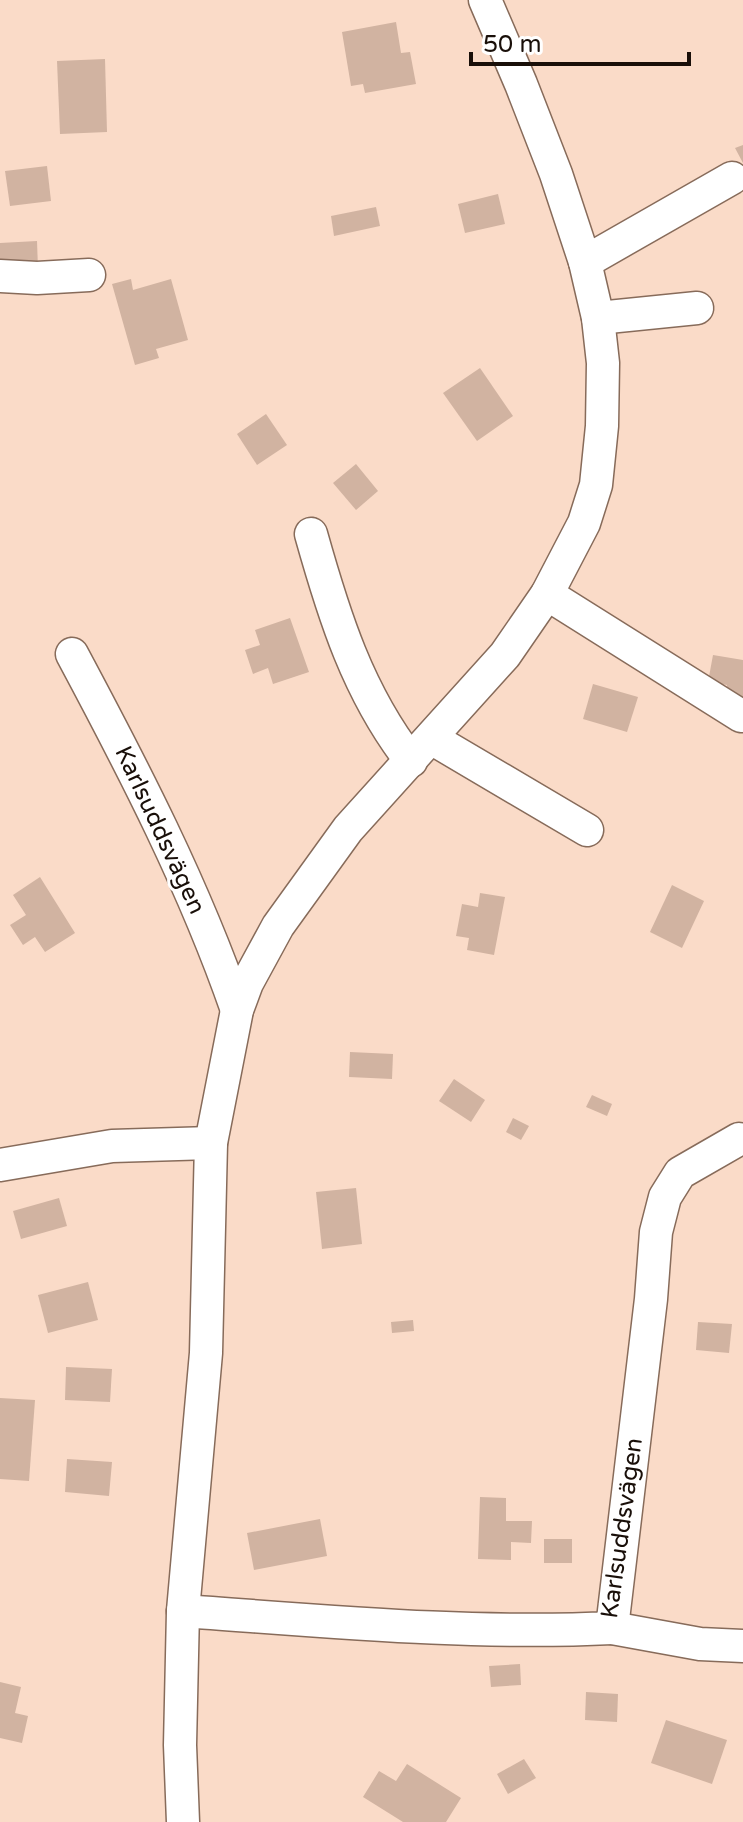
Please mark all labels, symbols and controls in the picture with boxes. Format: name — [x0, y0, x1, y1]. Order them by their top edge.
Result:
scale bar — [471, 16, 689, 66]
text: 50 m — [483, 30, 541, 59]
street label: Karlsuddsvägen — [108, 741, 212, 919]
street label: Karlsuddsvägen — [595, 1436, 649, 1620]

